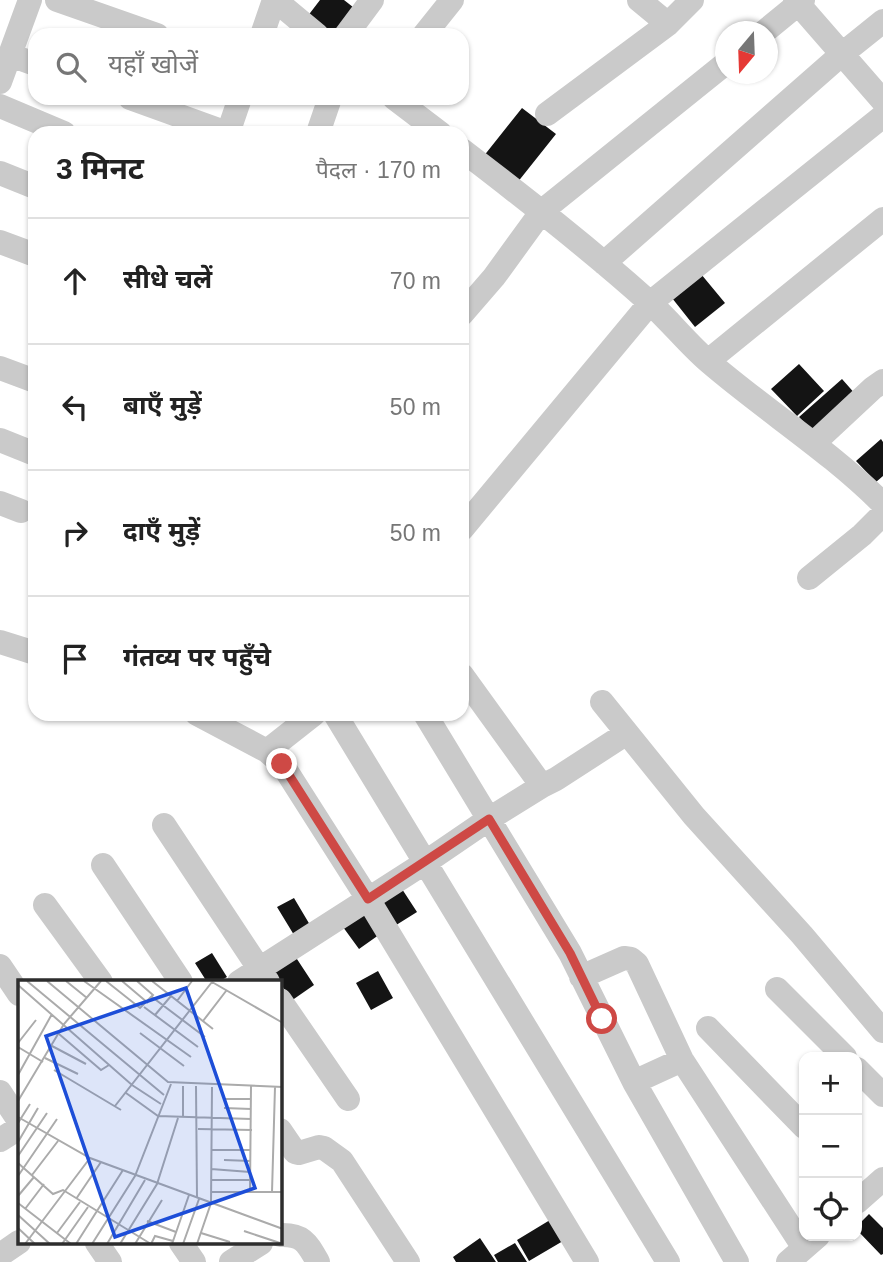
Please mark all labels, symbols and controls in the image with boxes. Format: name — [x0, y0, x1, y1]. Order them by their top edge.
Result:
north arrow — [715, 21, 778, 84]
search box — [28, 28, 469, 105]
icon: search — [52, 48, 90, 86]
text: यहाँ खोजें — [108, 49, 198, 79]
text: 3 मिनट — [56, 152, 144, 185]
text: पैदल · 170 m — [316, 157, 441, 183]
icon: ahead — [56, 262, 94, 300]
text: सीधे चलें — [123, 264, 212, 294]
text: 70 m — [390, 268, 441, 294]
icon: left — [56, 388, 94, 426]
text: बाएँ मुड़ें — [123, 390, 202, 420]
text: 50 m — [390, 394, 441, 420]
icon: right — [56, 514, 94, 552]
text: दाएँ मुड़ें — [123, 516, 200, 546]
text: 50 m — [390, 520, 441, 546]
icon: arrive — [56, 640, 94, 678]
text: गंतव्य पर पहुँचे — [123, 642, 271, 672]
route end — [266, 748, 297, 779]
inset map — [18, 980, 282, 1244]
route start — [586, 1003, 617, 1034]
map controls — [799, 1052, 862, 1241]
button: + — [799, 1052, 862, 1115]
button: − — [799, 1115, 862, 1178]
button: locate — [799, 1178, 862, 1241]

